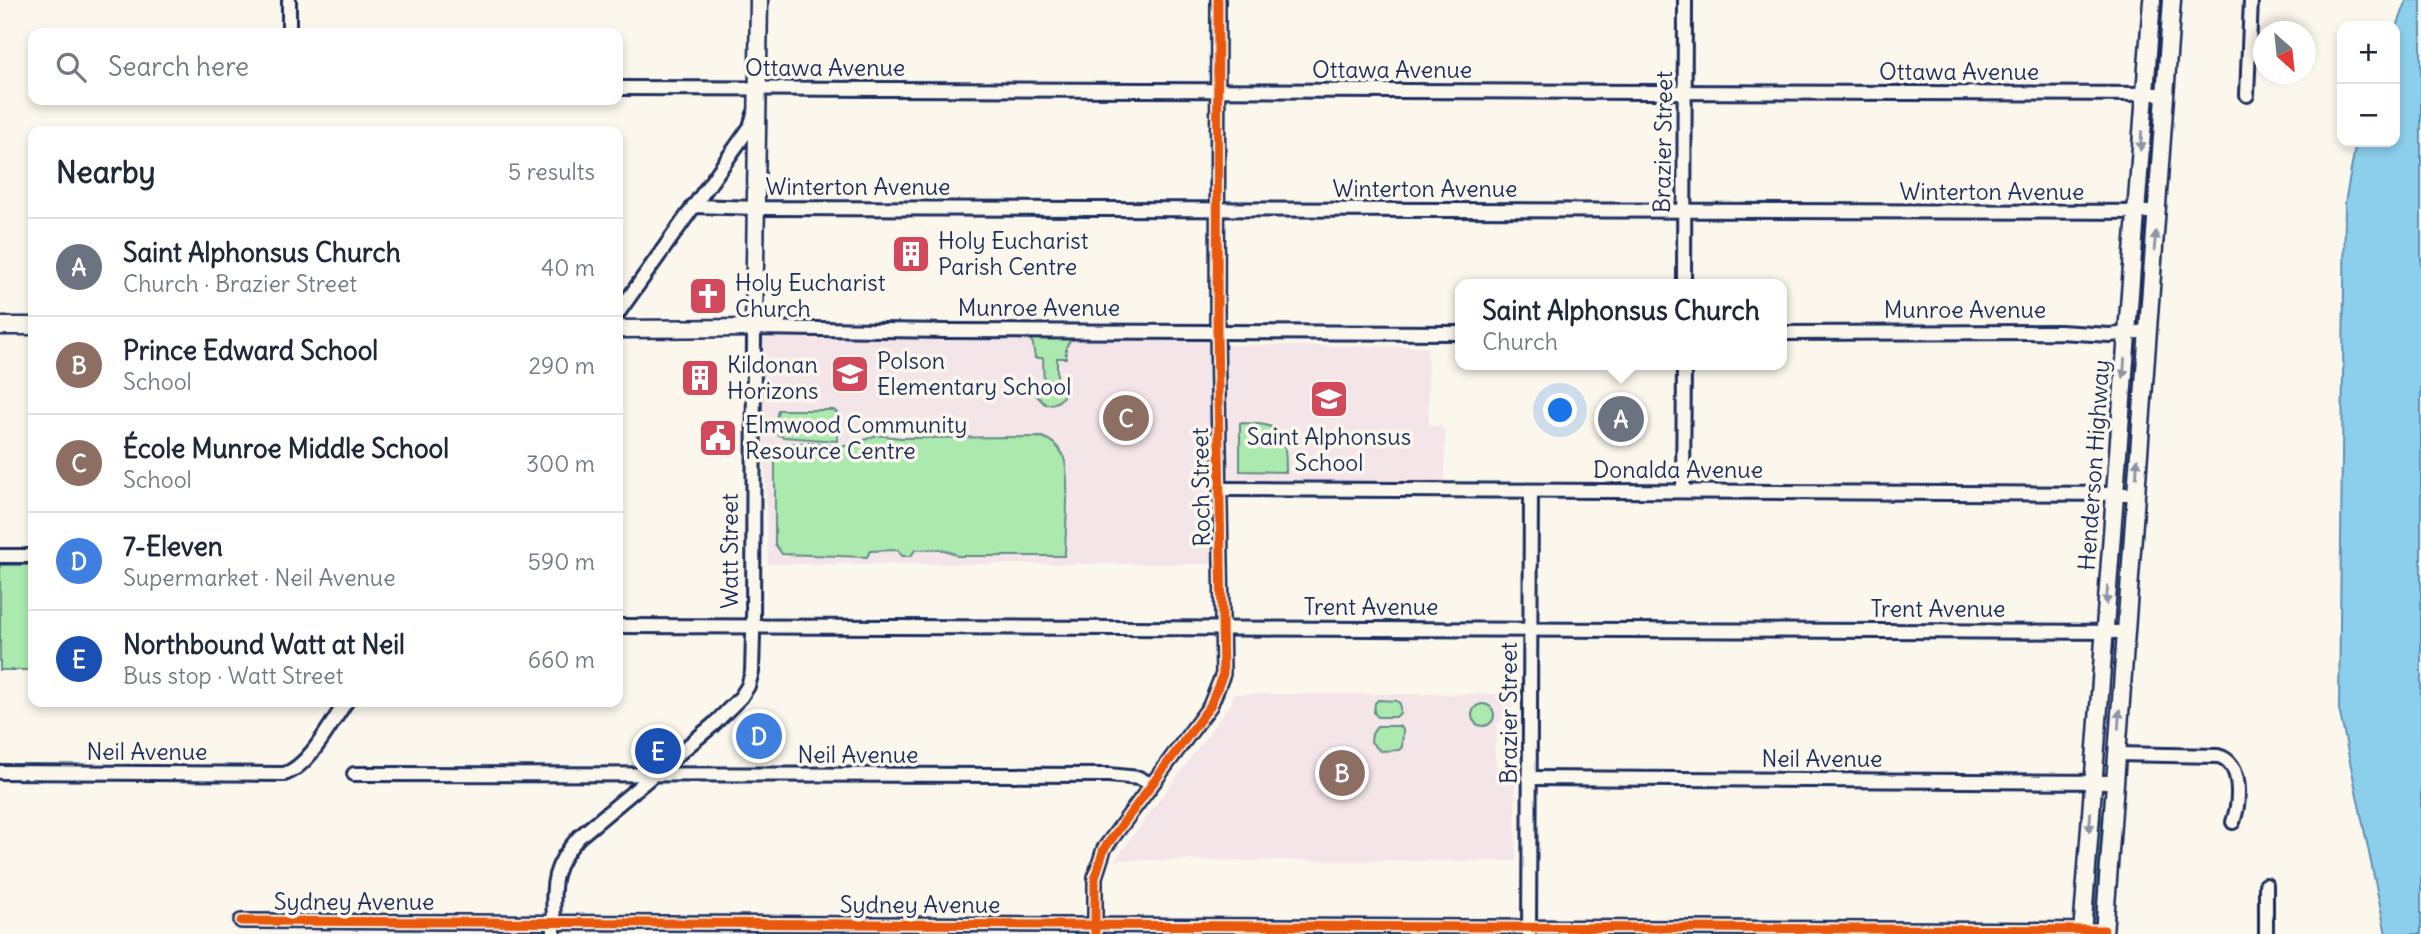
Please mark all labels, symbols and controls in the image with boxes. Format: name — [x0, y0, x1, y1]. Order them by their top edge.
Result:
north arrow — [2253, 21, 2316, 84]
map controls — [2337, 21, 2400, 147]
button: + — [2337, 21, 2400, 84]
search box — [28, 28, 623, 105]
icon: search — [52, 48, 90, 86]
text: Search here — [108, 50, 249, 83]
street label: Ottawa Avenue — [745, 53, 905, 82]
street label: Ottawa Avenue — [1312, 55, 1472, 84]
street label: Ottawa Avenue — [1879, 57, 2039, 86]
street label: Brazier Street — [1647, 70, 1678, 213]
button: − — [2337, 84, 2400, 147]
one-way arrow — [2135, 131, 2146, 153]
text: Nearby — [56, 153, 156, 191]
text: 5 results — [508, 157, 595, 186]
street label: Winterton Avenue — [765, 172, 951, 201]
street label: Winterton Avenue — [1332, 174, 1518, 203]
street label: Winterton Avenue — [1899, 177, 2085, 206]
place label: Holy Eucharist Parish Centre — [938, 226, 1089, 281]
one-way arrow — [2150, 230, 2161, 252]
building icon: Holy Eucharist Parish Centre — [890, 233, 932, 275]
text: Saint Alphonsus Church — [123, 236, 401, 269]
text: A — [72, 253, 86, 282]
text: 40 m — [541, 253, 595, 282]
place label: Holy Eucharist Church — [735, 268, 886, 323]
text: Church · Brazier Street — [123, 269, 357, 298]
church icon: Holy Eucharist Church — [687, 275, 729, 317]
popup — [1455, 279, 1787, 370]
street label: Munroe Avenue — [958, 293, 1120, 322]
text: Saint Alphonsus Church — [1482, 294, 1760, 327]
street label: Munroe Avenue — [1884, 295, 2046, 324]
text: Church — [1482, 327, 1558, 356]
text: Prince Edward School — [123, 334, 378, 367]
place label: Polson Elementary School — [877, 346, 1071, 401]
place label: Kildonan Horizons — [727, 350, 819, 405]
text: B — [71, 351, 87, 380]
text: 290 m — [528, 351, 595, 380]
school or university icon: Polson Elementary School — [829, 353, 871, 395]
building icon: Kildonan Horizons — [679, 357, 721, 399]
one-way arrow — [2118, 357, 2129, 379]
street label: Henderson Highway — [2072, 359, 2115, 571]
text: School — [123, 367, 192, 396]
school or university icon: Saint Alphonsus School — [1308, 378, 1350, 420]
pin: C — [1103, 392, 1149, 444]
your location — [1543, 393, 1577, 427]
pin: A — [1598, 393, 1644, 445]
place label: Elmwood Community Resource Centre — [745, 410, 967, 465]
public building icon: Elmwood Community Resource Centre — [697, 417, 739, 459]
place label: Saint Alphonsus School — [1247, 422, 1411, 477]
street label: Roch Street — [1185, 427, 1216, 547]
text: École Munroe Middle School — [123, 432, 449, 465]
text: C — [71, 449, 87, 478]
text: 300 m — [526, 449, 595, 478]
street label: Donalda Avenue — [1593, 455, 1763, 484]
one-way arrow — [2132, 457, 2143, 479]
text: School — [123, 465, 192, 494]
street label: Watt Street — [715, 493, 744, 609]
text: 7-Eleven — [123, 530, 223, 563]
text: D — [71, 547, 87, 576]
text: 590 m — [528, 547, 595, 576]
text: Supermarket · Neil Avenue — [123, 563, 396, 592]
one-way arrow — [2101, 584, 2112, 606]
street label: Trent Avenue — [1304, 592, 1439, 621]
street label: Trent Avenue — [1871, 594, 2006, 623]
text: Northbound Watt at Neil — [123, 628, 405, 661]
street label: Brazier Street — [1494, 642, 1523, 784]
text: E — [72, 645, 86, 674]
text: 660 m — [528, 645, 595, 674]
text: Bus stop · Watt Street — [123, 661, 343, 690]
one-way arrow — [2114, 708, 2125, 730]
pin: D — [736, 710, 782, 762]
pin: E — [635, 725, 681, 777]
street label: Neil Avenue — [87, 737, 207, 766]
street label: Neil Avenue — [798, 740, 918, 769]
street label: Neil Avenue — [1762, 744, 1882, 773]
pin: B — [1319, 747, 1365, 799]
one-way arrow — [2084, 811, 2095, 833]
street label: Sydney Avenue — [274, 887, 434, 916]
street label: Sydney Avenue — [840, 890, 1000, 919]

